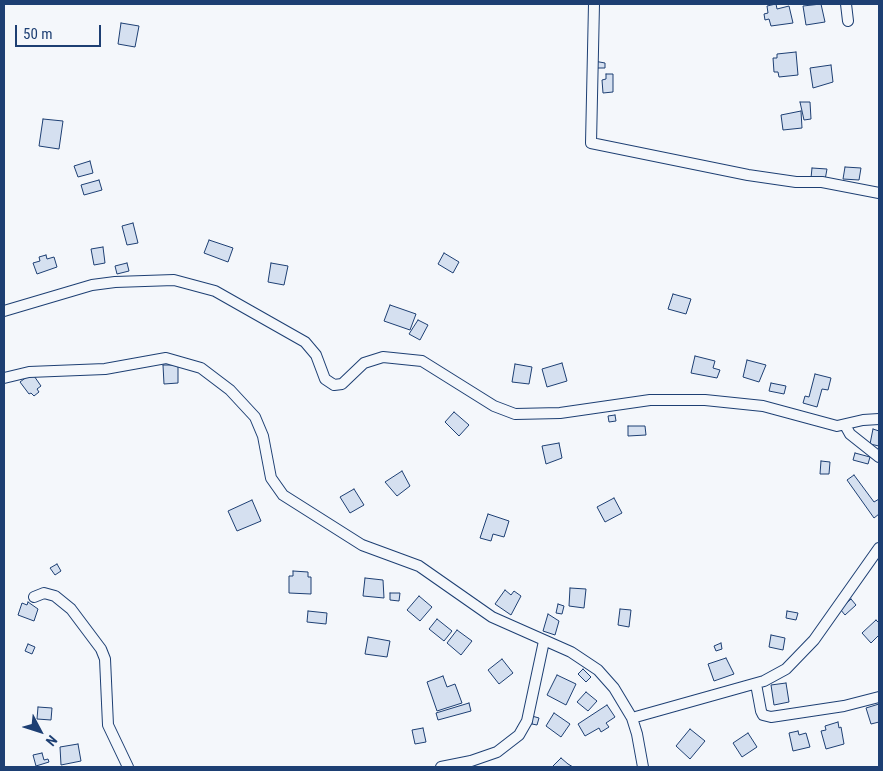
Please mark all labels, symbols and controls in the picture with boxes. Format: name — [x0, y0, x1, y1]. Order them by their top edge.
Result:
scale bar — [18, 15, 104, 47]
text: 50 m — [23, 25, 53, 43]
north arrow — [15, 706, 65, 756]
text: N — [43, 732, 60, 749]

